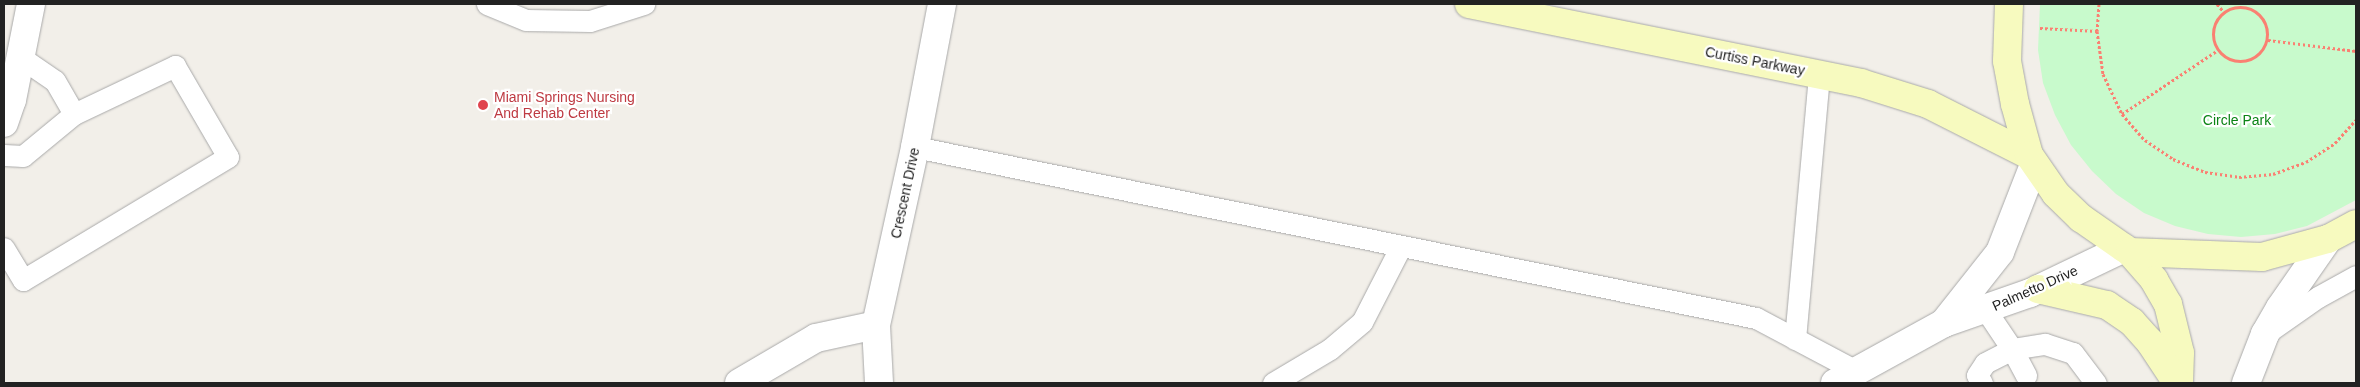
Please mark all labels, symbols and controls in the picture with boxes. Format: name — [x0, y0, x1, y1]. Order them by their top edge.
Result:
street label: Curtiss Parkway — [1704, 43, 1806, 79]
place label: Miami Springs Nursing And Rehab Center — [494, 89, 635, 121]
marker: Miami Springs Nursing And Rehab Center — [476, 98, 490, 112]
park label: Circle Park — [2203, 112, 2271, 128]
street label: Crescent Drive — [887, 146, 923, 240]
street label: Palmetto Drive — [1990, 262, 2080, 314]

